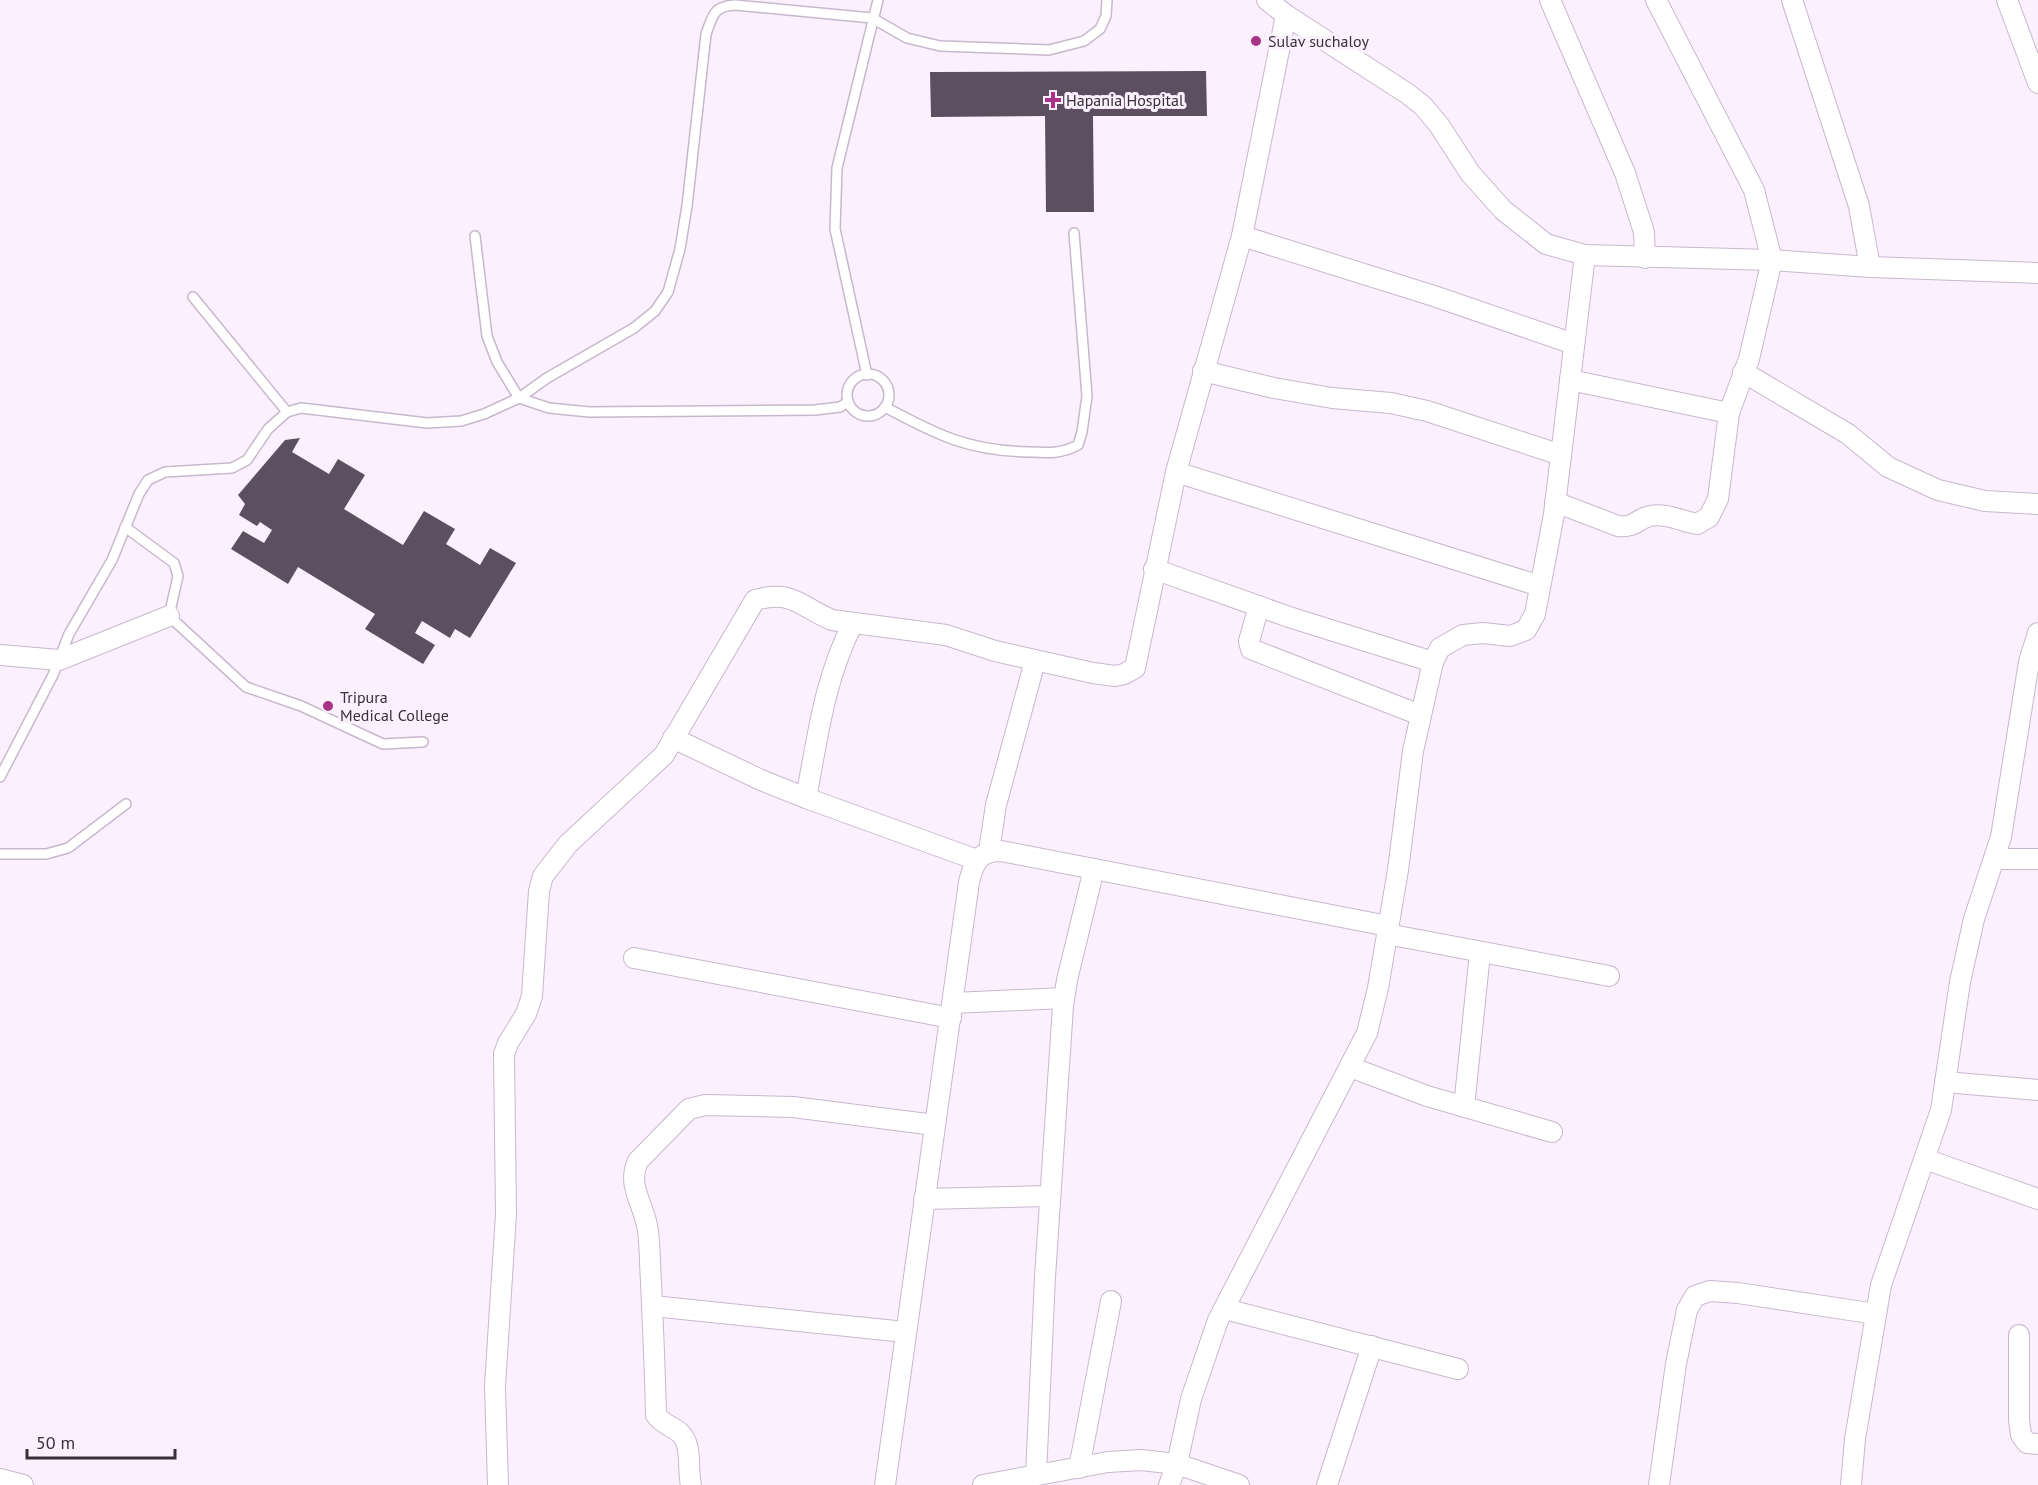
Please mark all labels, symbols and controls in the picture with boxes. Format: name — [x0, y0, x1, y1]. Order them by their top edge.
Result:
place label: Sulav suchaloy — [1268, 31, 1369, 51]
marker: Sulav suchaloy — [1249, 34, 1263, 48]
place label: Hapania Hospital — [1066, 90, 1184, 110]
marker: Hapania Hospital — [1044, 91, 1062, 109]
place label: Tripura Medical College — [340, 687, 449, 725]
marker: Tripura Medical College — [321, 699, 335, 713]
scale bar — [27, 1422, 176, 1460]
text: 50 m — [36, 1431, 75, 1454]

